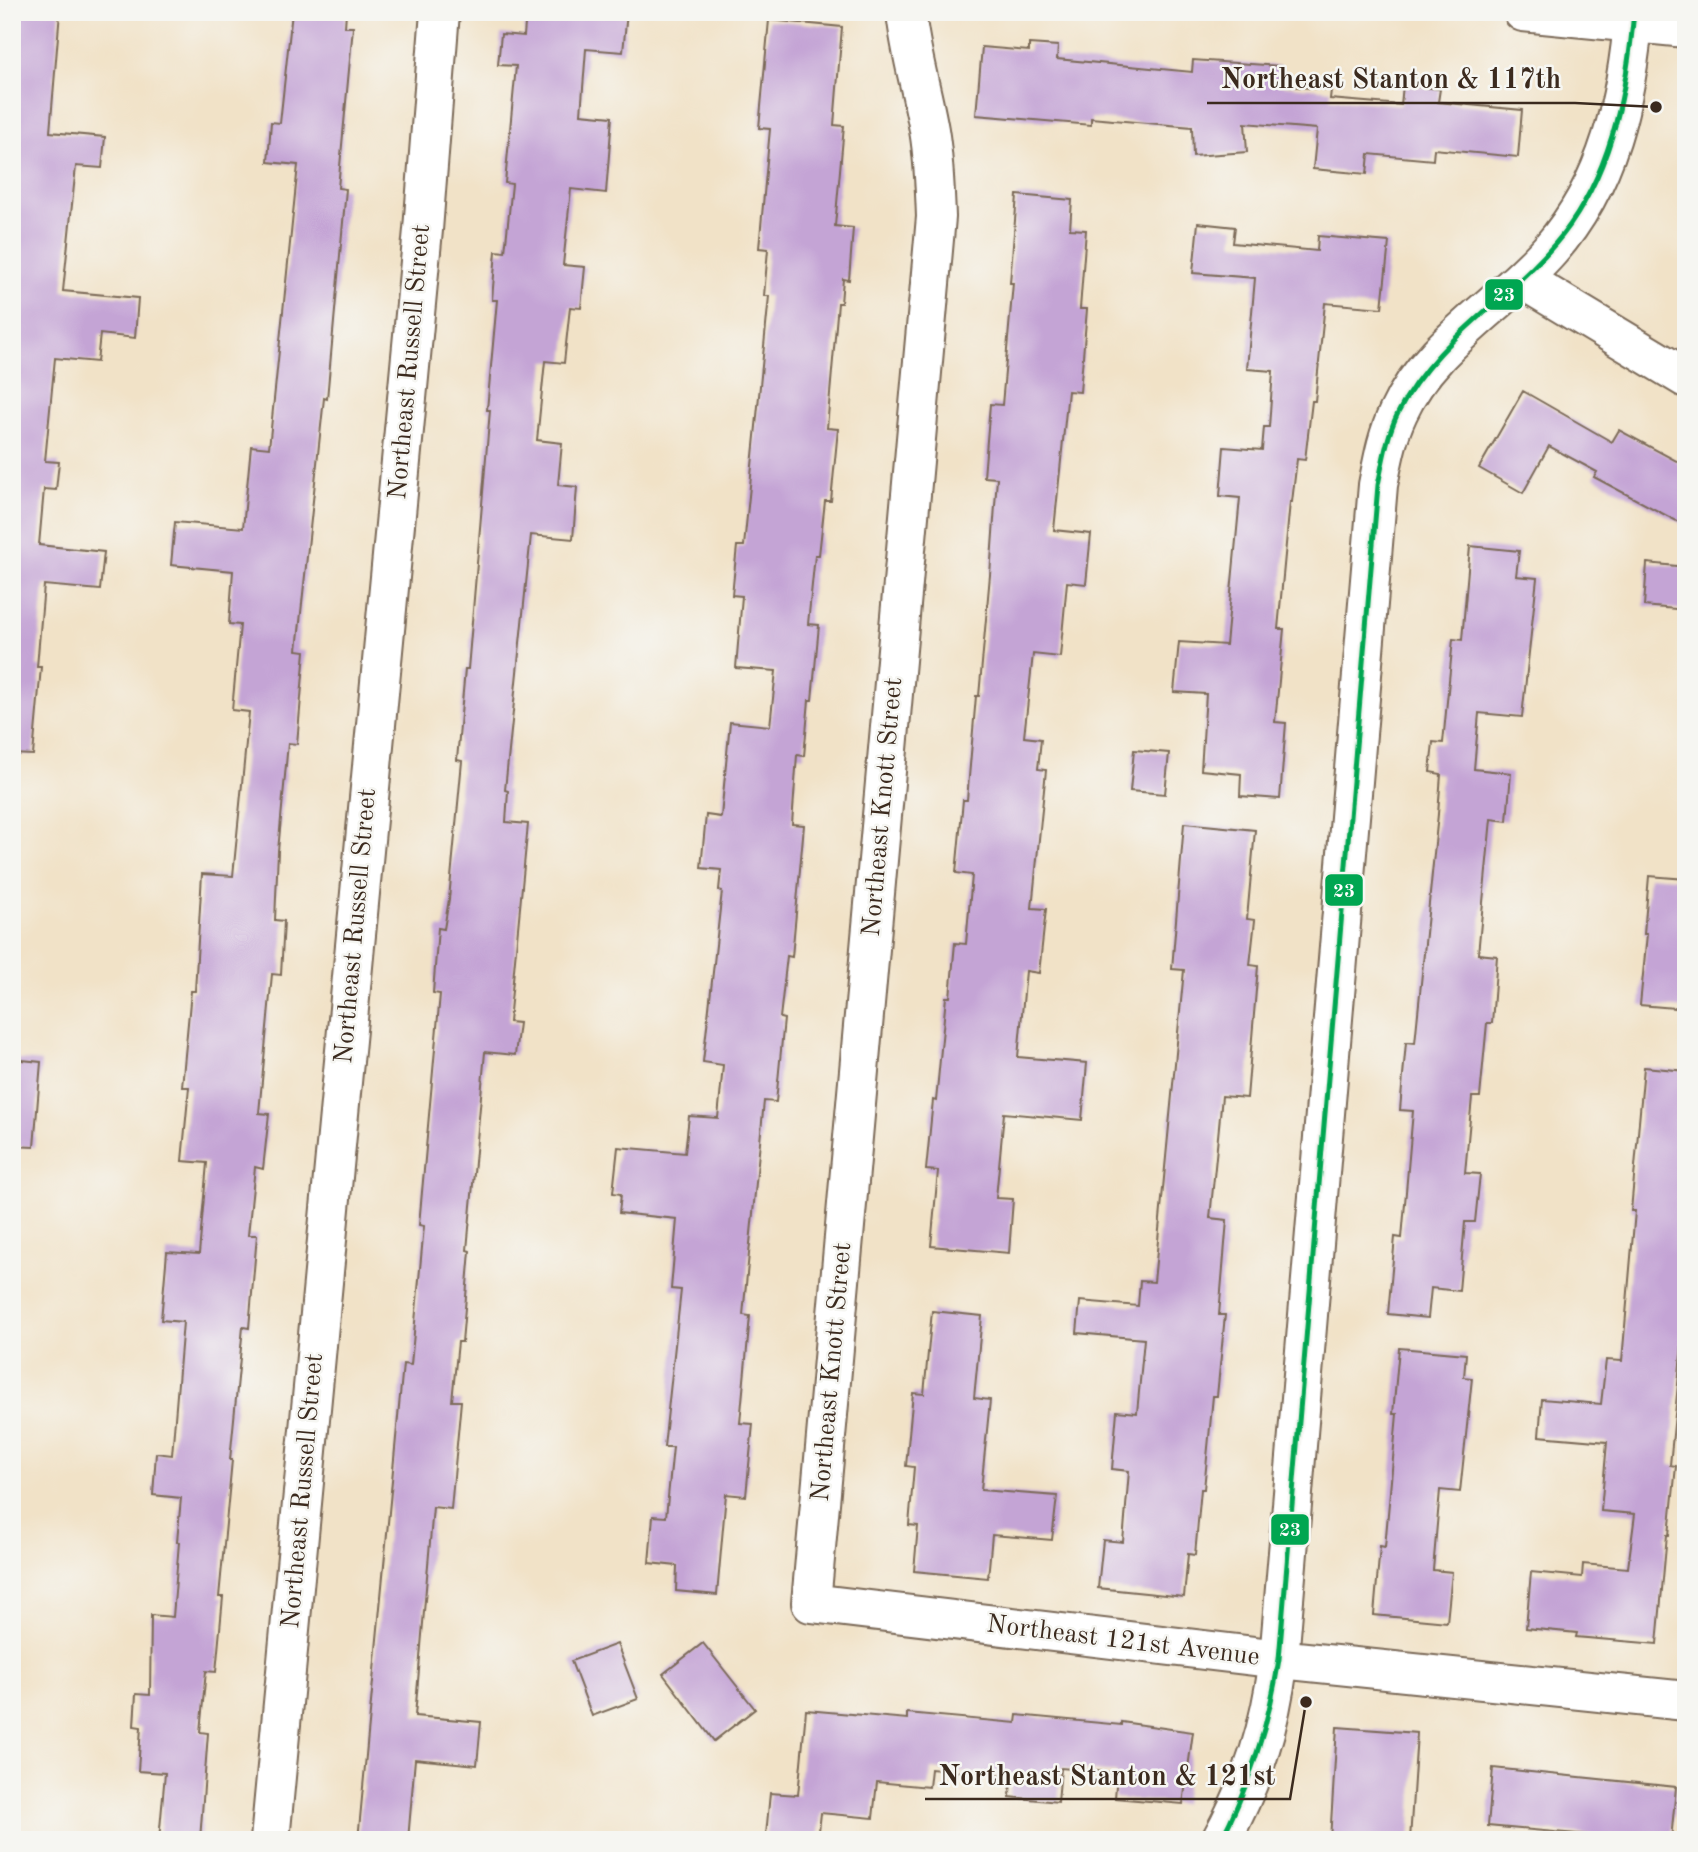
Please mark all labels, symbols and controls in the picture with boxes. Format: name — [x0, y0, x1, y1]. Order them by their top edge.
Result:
callout: Northeast Stanton & 117th — [1207, 54, 1575, 103]
text: Northeast Stanton & 117th — [1221, 67, 1561, 95]
street label: Northeast Russell Street — [385, 223, 435, 501]
line badge: 23 — [1484, 278, 1524, 311]
text: 23 — [1493, 287, 1515, 306]
street label: Northeast Knott Street — [859, 676, 907, 938]
street label: Northeast Russell Street — [331, 787, 381, 1065]
line badge: 23 — [1324, 873, 1364, 907]
text: 23 — [1333, 883, 1355, 902]
street label: Northeast Knott Street — [808, 1241, 856, 1503]
street label: Northeast Russell Street — [278, 1352, 328, 1630]
line badge: 23 — [1270, 1513, 1310, 1546]
text: 23 — [1279, 1522, 1301, 1541]
street label: Northeast 121st Avenue — [985, 1611, 1261, 1671]
callout: Northeast Stanton & 121st — [925, 1750, 1290, 1799]
text: Northeast Stanton & 121st — [939, 1764, 1275, 1792]

